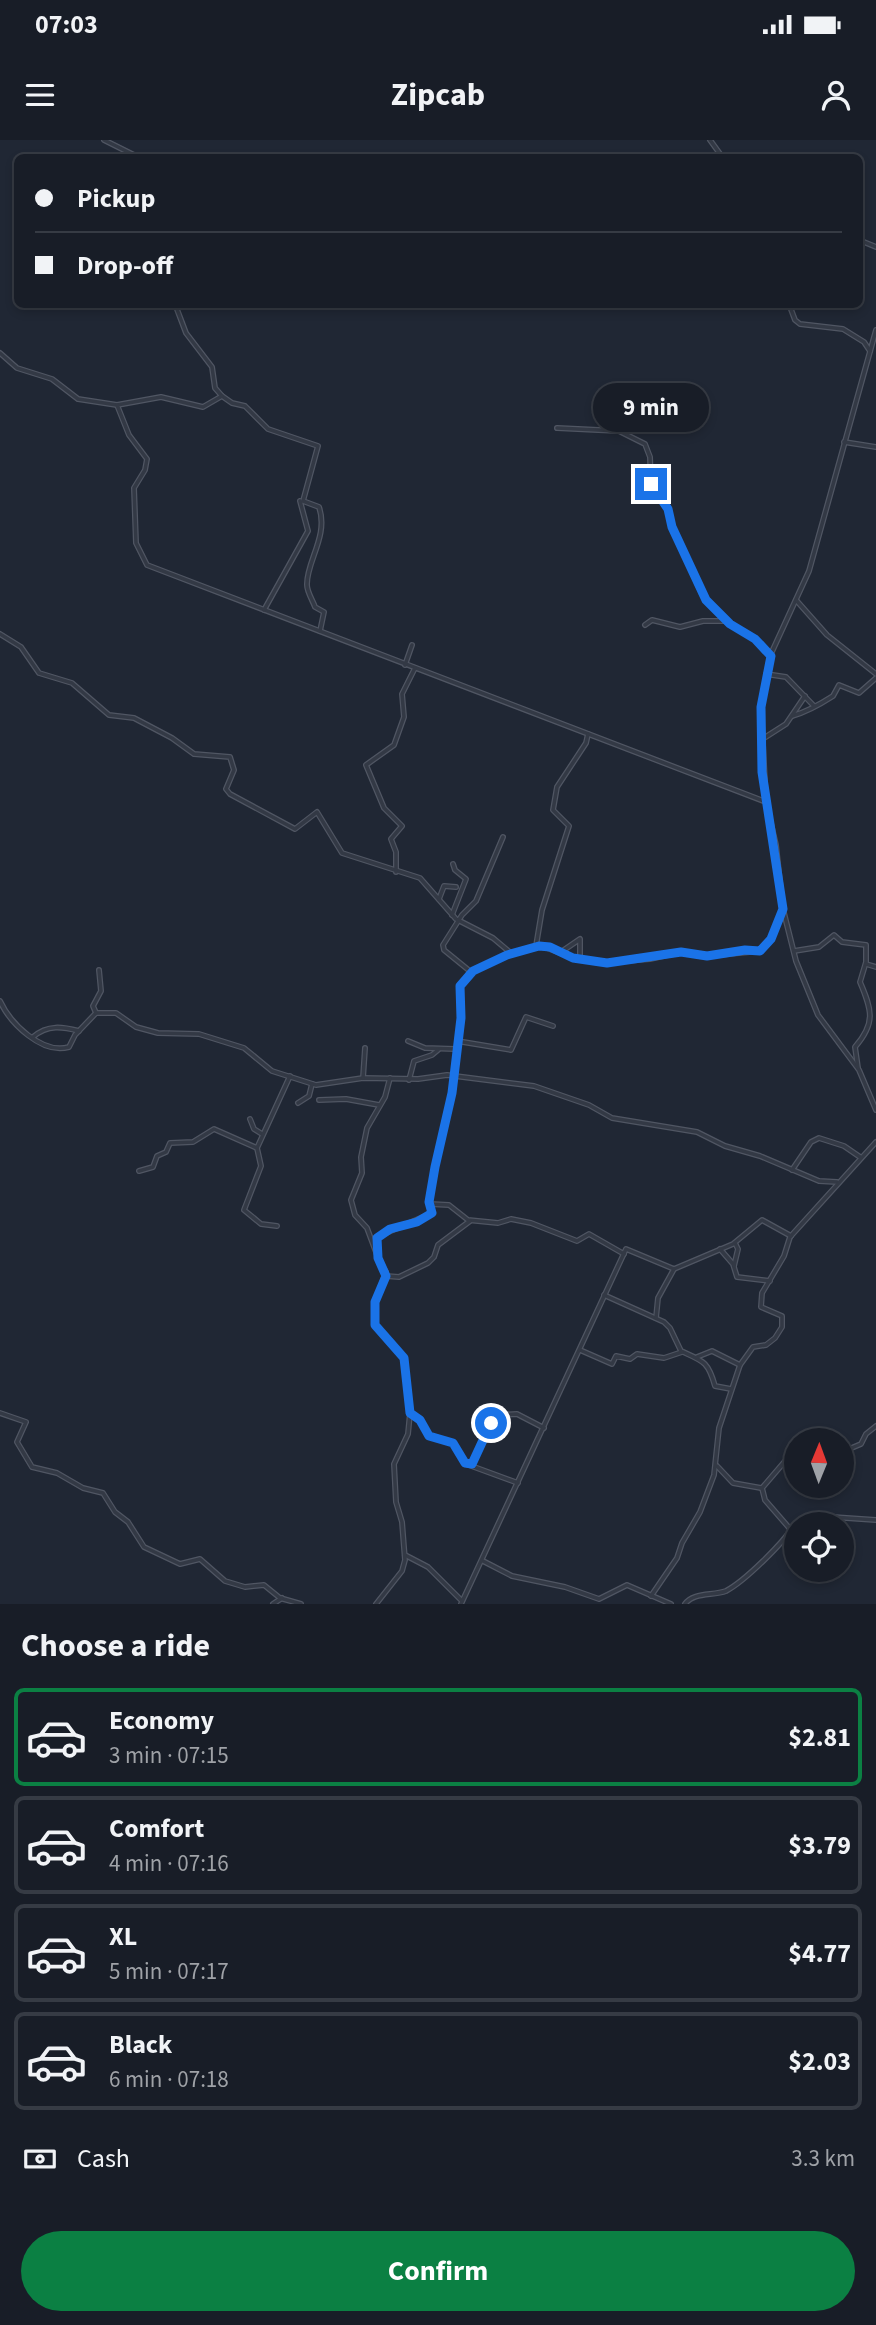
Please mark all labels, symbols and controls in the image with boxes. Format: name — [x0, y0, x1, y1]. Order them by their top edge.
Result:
text: 07:03 — [35, 6, 98, 43]
text: Zipcab — [391, 72, 485, 118]
icon: menu — [21, 76, 59, 114]
icon: person — [817, 76, 855, 114]
text: Pickup — [77, 180, 155, 217]
text: Drop-off — [77, 247, 173, 284]
callout: 9 min — [593, 383, 709, 432]
text: 9 min — [623, 391, 679, 424]
route end — [635, 468, 667, 500]
route start — [475, 1407, 507, 1439]
north arrow — [784, 1428, 854, 1498]
map controls — [784, 1428, 854, 1582]
button: locate — [784, 1512, 854, 1582]
text: Choose a ride — [21, 1623, 210, 1669]
text: Economy — [109, 1702, 214, 1739]
icon: car — [25, 1706, 88, 1769]
text: $2.81 — [788, 1719, 851, 1756]
text: 3 min · 07:15 — [109, 1739, 229, 1772]
text: Comfort — [109, 1810, 204, 1847]
icon: car — [25, 1814, 88, 1877]
text: $3.79 — [788, 1827, 851, 1864]
text: 4 min · 07:16 — [109, 1847, 229, 1880]
text: XL — [109, 1918, 137, 1955]
icon: car — [25, 1922, 88, 1985]
text: $4.77 — [788, 1935, 851, 1972]
text: 5 min · 07:17 — [109, 1955, 229, 1988]
text: Black — [109, 2026, 172, 2063]
icon: car — [25, 2030, 88, 2093]
text: $2.03 — [788, 2043, 851, 2080]
text: 6 min · 07:18 — [109, 2063, 229, 2096]
icon: cash — [21, 2140, 59, 2178]
text: Cash — [77, 2140, 130, 2177]
text: 3.3 km — [791, 2142, 855, 2175]
button: Confirm — [21, 2231, 855, 2311]

